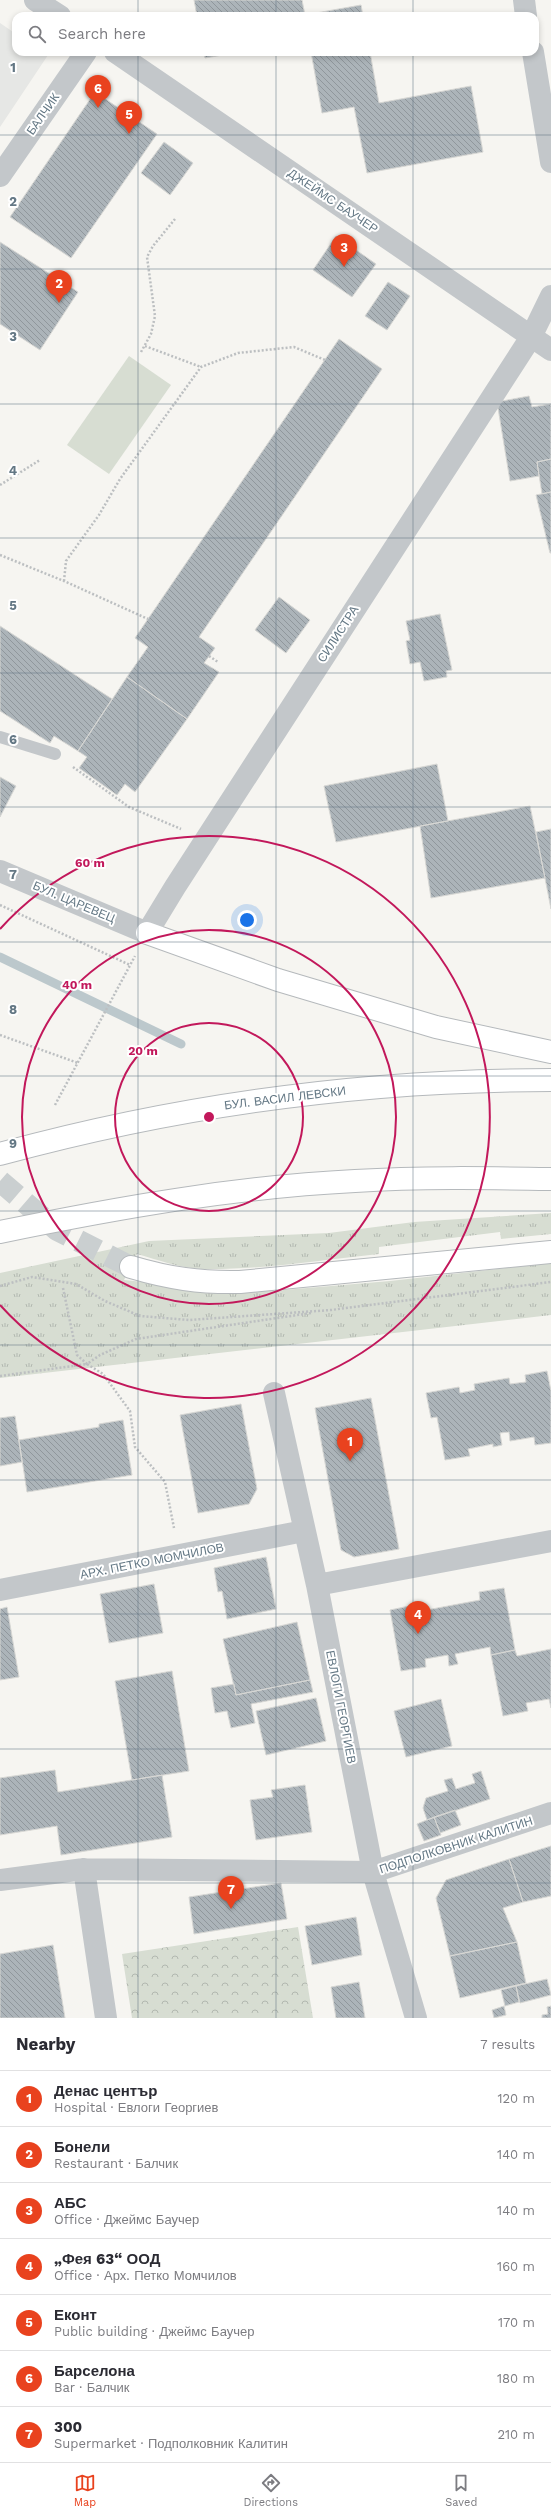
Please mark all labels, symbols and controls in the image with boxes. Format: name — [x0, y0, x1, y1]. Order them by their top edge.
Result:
search box — [12, 12, 539, 56]
icon: search — [26, 23, 48, 45]
text: Search here — [58, 25, 146, 43]
text: 1 — [10, 60, 16, 75]
pin: 6 — [85, 75, 111, 108]
street label: БАЛЧИК — [24, 91, 62, 137]
pin: 5 — [116, 101, 142, 134]
street label: ДЖЕЙМС БАУЧЕР — [285, 165, 381, 236]
text: 2 — [9, 194, 17, 209]
pin: 3 — [331, 234, 357, 267]
pin: 2 — [46, 270, 72, 303]
text: 3 — [9, 329, 17, 344]
text: 4 — [9, 463, 18, 478]
text: 5 — [9, 598, 17, 613]
street label: СИЛИСТРА — [315, 603, 361, 665]
text: 6 — [9, 732, 17, 747]
text: 60 m — [75, 856, 105, 870]
text: 7 — [9, 867, 17, 882]
street label: БУЛ. ЦАРЕВЕЦ — [31, 878, 117, 926]
your location — [237, 910, 257, 930]
text: 40 m — [62, 978, 92, 992]
text: 8 — [9, 1002, 17, 1017]
text: 20 m — [128, 1044, 158, 1058]
street label: БУЛ. ВАСИЛ ЛЕВСКИ — [223, 1084, 347, 1112]
centre of rings — [202, 1110, 216, 1124]
text: 9 — [9, 1136, 17, 1151]
pin: 1 — [337, 1428, 363, 1461]
street label: АРХ. ПЕТКО МОМЧИЛОВ — [79, 1540, 225, 1582]
pin: 4 — [405, 1601, 431, 1634]
street label: ЕВЛОГИ ГЕОРГИЕВ — [323, 1649, 359, 1765]
street label: ПОДПОЛКОВНИК КАЛИТИН — [378, 1814, 534, 1876]
pin: 7 — [218, 1876, 244, 1909]
text: Nearby — [16, 2034, 75, 2054]
text: 7 results — [480, 2037, 535, 2052]
text: Денас център — [54, 2082, 157, 2100]
text: 1 — [26, 2091, 32, 2106]
text: 120 m — [497, 2091, 535, 2106]
text: Hospital · Евлоги Георгиев — [54, 2100, 219, 2115]
text: Бонели — [54, 2138, 110, 2156]
text: 2 — [25, 2147, 33, 2162]
text: 140 m — [497, 2147, 535, 2162]
text: Restaurant · Балчик — [54, 2156, 178, 2171]
text: АБС — [54, 2194, 86, 2212]
text: 3 — [25, 2203, 33, 2218]
text: 140 m — [497, 2203, 535, 2218]
text: Office · Джеймс Баучер — [54, 2212, 199, 2227]
text: „Фея 63“ ООД — [54, 2250, 160, 2268]
text: 4 — [25, 2259, 33, 2274]
text: 160 m — [497, 2259, 535, 2274]
text: Office · Арх. Петко Момчилов — [54, 2268, 237, 2283]
text: Еконт — [54, 2306, 97, 2324]
text: 5 — [25, 2315, 33, 2330]
text: 170 m — [498, 2315, 535, 2330]
text: Public building · Джеймс Баучер — [54, 2324, 254, 2339]
text: Барселона — [54, 2362, 135, 2380]
text: 6 — [25, 2371, 33, 2386]
text: 180 m — [497, 2371, 535, 2386]
text: Bar · Балчик — [54, 2380, 129, 2395]
text: 300 — [54, 2418, 82, 2436]
text: 7 — [25, 2427, 33, 2442]
text: 210 m — [497, 2427, 535, 2442]
text: Supermarket · Подполковник Калитин — [54, 2436, 288, 2451]
tab: Map — [74, 2472, 96, 2509]
tab: Directions — [244, 2472, 298, 2509]
tab: Saved — [445, 2472, 477, 2509]

